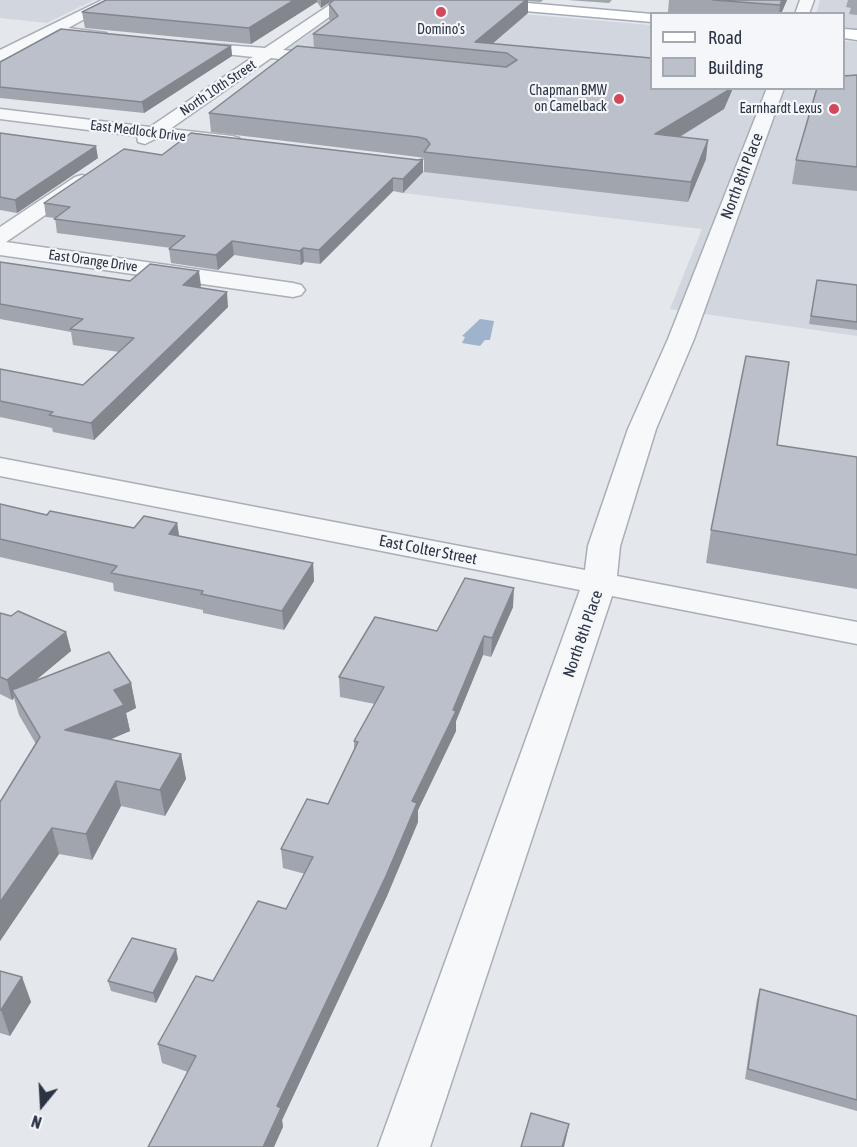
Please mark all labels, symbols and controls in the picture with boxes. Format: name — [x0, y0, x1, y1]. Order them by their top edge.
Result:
marker: Domino's — [434, 5, 448, 19]
legend — [650, 12, 845, 90]
place label: Domino's — [417, 22, 465, 38]
text: Road — [708, 27, 742, 48]
street label: North 10th Street — [177, 56, 259, 120]
text: Building — [708, 57, 763, 78]
place label: Chapman BMW on Camelback — [529, 83, 607, 116]
marker: Chapman BMW on Camelback — [612, 92, 626, 106]
place label: Earnhardt Lexus — [740, 101, 822, 117]
marker: Earnhardt Lexus — [827, 102, 841, 116]
street label: East Medlock Drive — [89, 117, 187, 145]
street label: North 8th Place — [717, 130, 767, 222]
street label: East Orange Drive — [47, 246, 139, 276]
street label: East Colter Street — [377, 531, 479, 569]
street label: North 8th Place — [559, 588, 607, 680]
north arrow — [12, 1075, 72, 1135]
text: N — [29, 1112, 44, 1132]

